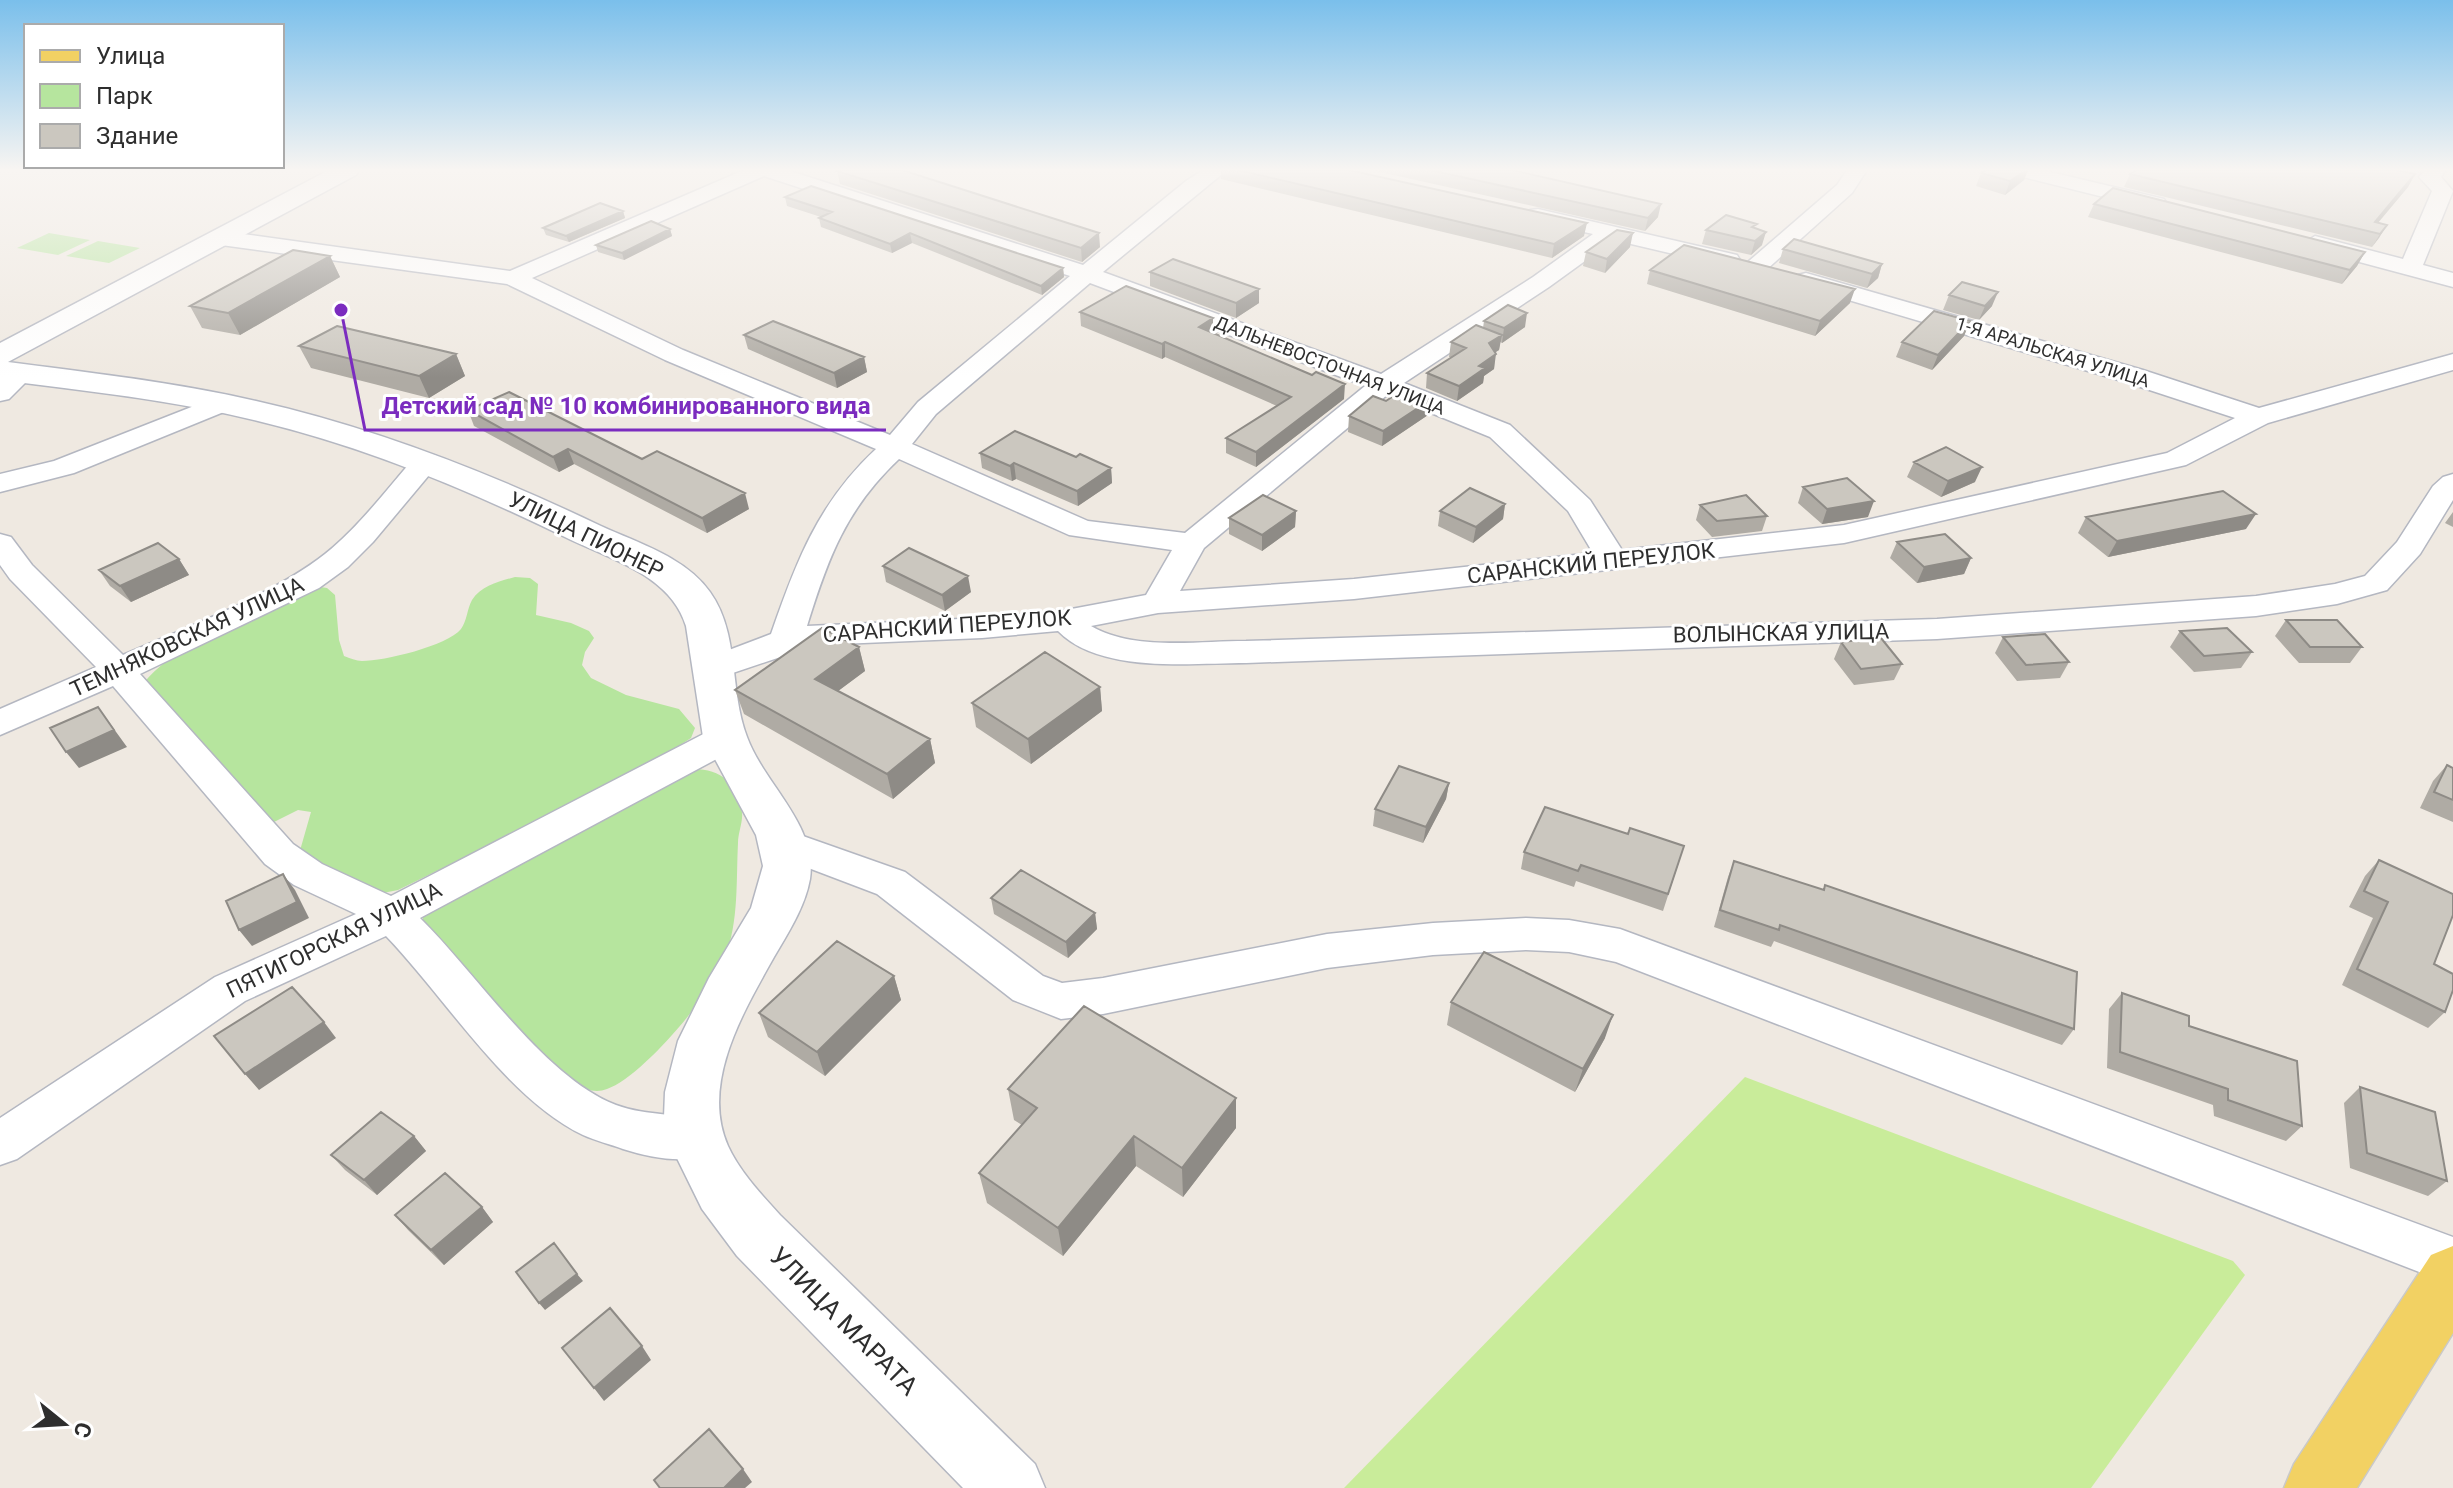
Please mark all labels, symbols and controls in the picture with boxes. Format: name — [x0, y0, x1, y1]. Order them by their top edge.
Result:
legend — [24, 24, 284, 168]
text: Улица — [96, 42, 165, 70]
text: Парк — [96, 82, 153, 110]
text: Здание — [96, 122, 178, 150]
street label: ДАЛЬНЕВОСТОЧНАЯ УЛИЦА — [1212, 311, 1448, 419]
street label: 1-Я АРАЛЬСКАЯ УЛИЦА — [1954, 313, 2153, 392]
callout: Детский сад № 10 комбинированного вида — [365, 382, 886, 430]
text: Детский сад № 10 комбинированного вида — [381, 392, 871, 420]
street label: УЛИЦА ПИОНЕР — [504, 487, 668, 583]
street label: САРАНСКИЙ ПЕРЕУЛОК — [1466, 537, 1717, 588]
street label: ТЕМНЯКОВСКАЯ УЛИЦА — [66, 572, 308, 702]
street label: САРАНСКИЙ ПЕРЕУЛОК — [822, 605, 1073, 647]
street label: ВОЛЫНСКАЯ УЛИЦА — [1673, 619, 1890, 647]
street label: ПЯТИГОРСКАЯ УЛИЦА — [222, 877, 446, 1003]
street label: УЛИЦА МАРАТА — [764, 1241, 924, 1401]
north arrow — [24, 1384, 104, 1464]
text: С — [68, 1419, 97, 1441]

